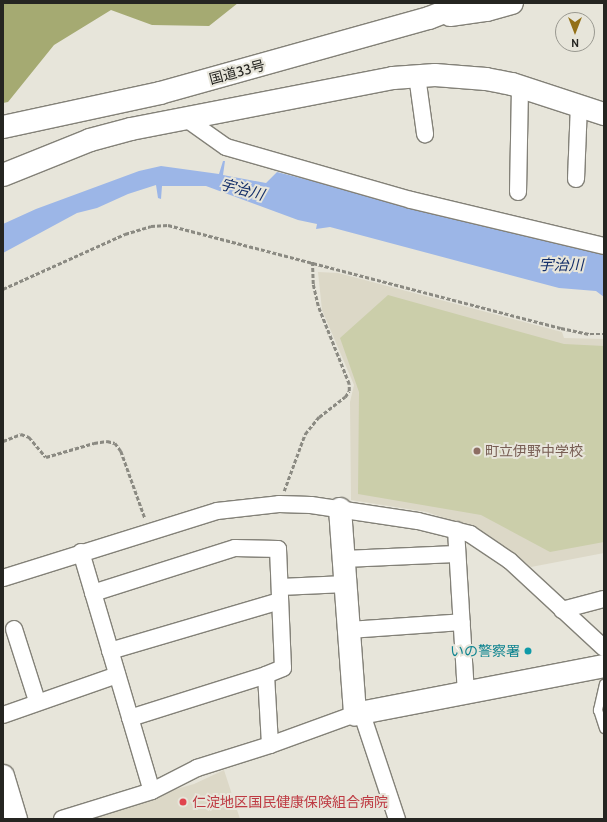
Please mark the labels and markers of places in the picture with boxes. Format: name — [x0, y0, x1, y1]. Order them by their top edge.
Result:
place label: 町立伊野中学校 — [485, 443, 583, 459]
marker: 町立伊野中学校 — [472, 446, 482, 456]
place label: いの警察署 — [450, 643, 520, 659]
marker: いの警察署 — [523, 646, 533, 656]
place label: 仁淀地区国民健康保険組合病院 — [192, 794, 388, 810]
marker: 仁淀地区国民健康保険組合病院 — [177, 796, 189, 808]

